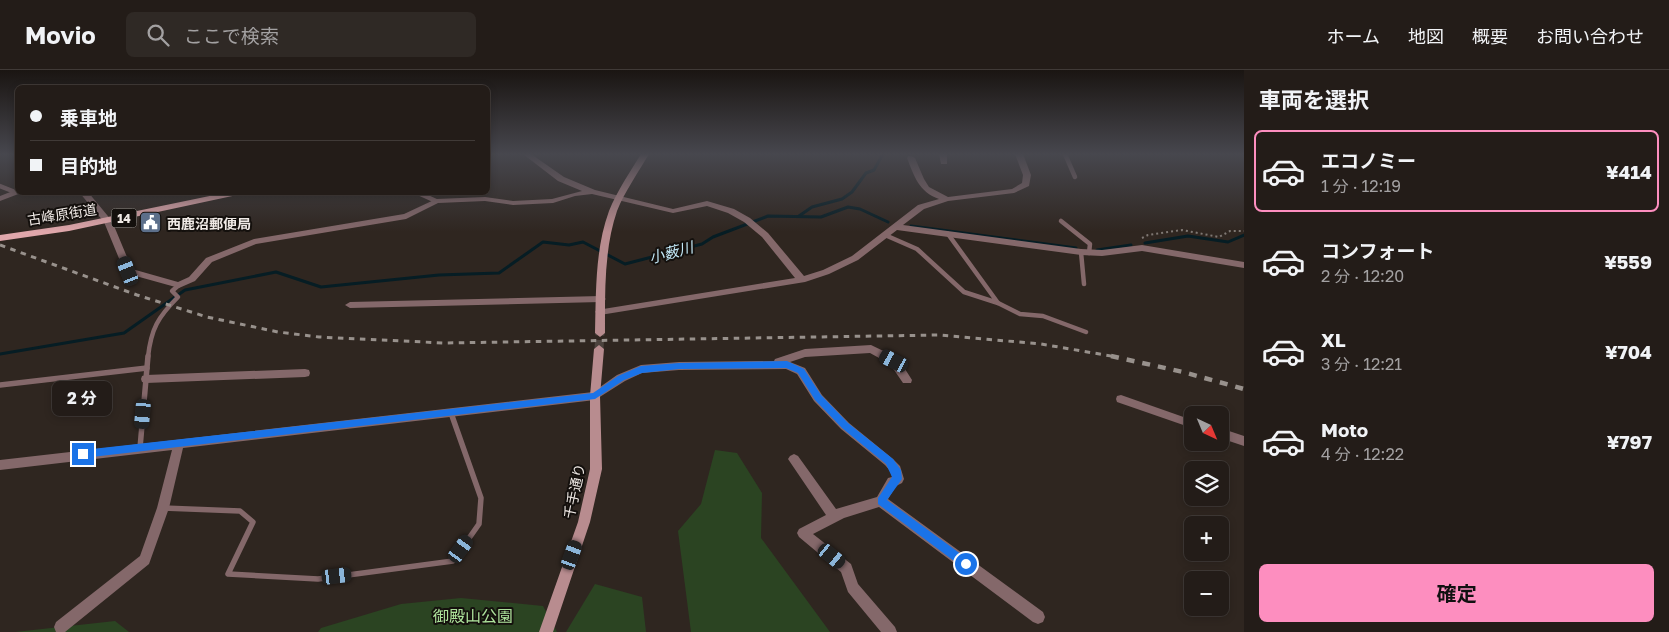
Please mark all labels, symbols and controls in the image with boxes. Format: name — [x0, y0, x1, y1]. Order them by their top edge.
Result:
search box — [126, 12, 476, 57]
text: Movio — [25, 20, 96, 49]
icon: search — [144, 21, 172, 49]
text: ここで検索 — [184, 24, 279, 47]
text: ホーム — [1327, 25, 1380, 47]
text: 地図 — [1408, 25, 1444, 47]
text: 概要 — [1472, 25, 1508, 47]
text: お問い合わせ — [1536, 25, 1644, 47]
text: 車両を選択 — [1259, 86, 1369, 113]
text: 乗車地 — [60, 106, 117, 129]
icon: car — [1261, 149, 1306, 194]
text: エコノミー — [1321, 149, 1416, 172]
text: 目的地 — [60, 154, 117, 177]
text: ¥414 — [1606, 160, 1652, 183]
text: 1 分 · 12:19 — [1321, 176, 1401, 196]
street label: 古峰原街道 — [26, 200, 98, 228]
road number: 14 — [112, 208, 136, 228]
public building icon: 西鹿沼郵便局 — [139, 211, 163, 235]
place label: 西鹿沼郵便局 — [167, 215, 251, 232]
water label: 小薮川 — [647, 237, 697, 267]
icon: car — [1261, 239, 1306, 284]
text: コンフォート — [1321, 239, 1434, 262]
text: ¥559 — [1604, 250, 1652, 273]
car — [115, 254, 140, 288]
text: 2 分 · 12:20 — [1321, 266, 1404, 286]
text: XL — [1321, 328, 1346, 351]
icon: car — [1261, 329, 1306, 374]
text: ¥704 — [1605, 340, 1652, 363]
car — [877, 347, 910, 375]
text: 3 分 · 12:21 — [1321, 354, 1402, 374]
callout: 2 分 — [53, 382, 113, 416]
text: 2 分 — [67, 388, 97, 408]
car — [134, 398, 151, 430]
north arrow — [1184, 406, 1229, 451]
map controls — [1184, 406, 1229, 616]
text: Moto — [1321, 418, 1368, 441]
icon: car — [1261, 419, 1306, 464]
text: ¥797 — [1607, 430, 1652, 453]
route end — [72, 443, 94, 465]
text: 4 分 · 12:22 — [1321, 444, 1404, 464]
button: layers — [1184, 461, 1229, 506]
street label: 千手通り — [560, 462, 588, 520]
button: + — [1184, 516, 1229, 561]
car — [446, 532, 475, 566]
car — [559, 538, 584, 572]
car — [815, 541, 848, 571]
route start — [955, 553, 977, 575]
button: 確定 — [1259, 564, 1654, 622]
car — [321, 567, 352, 585]
button: − — [1184, 571, 1229, 616]
park label: 御殿山公園 — [433, 606, 513, 626]

